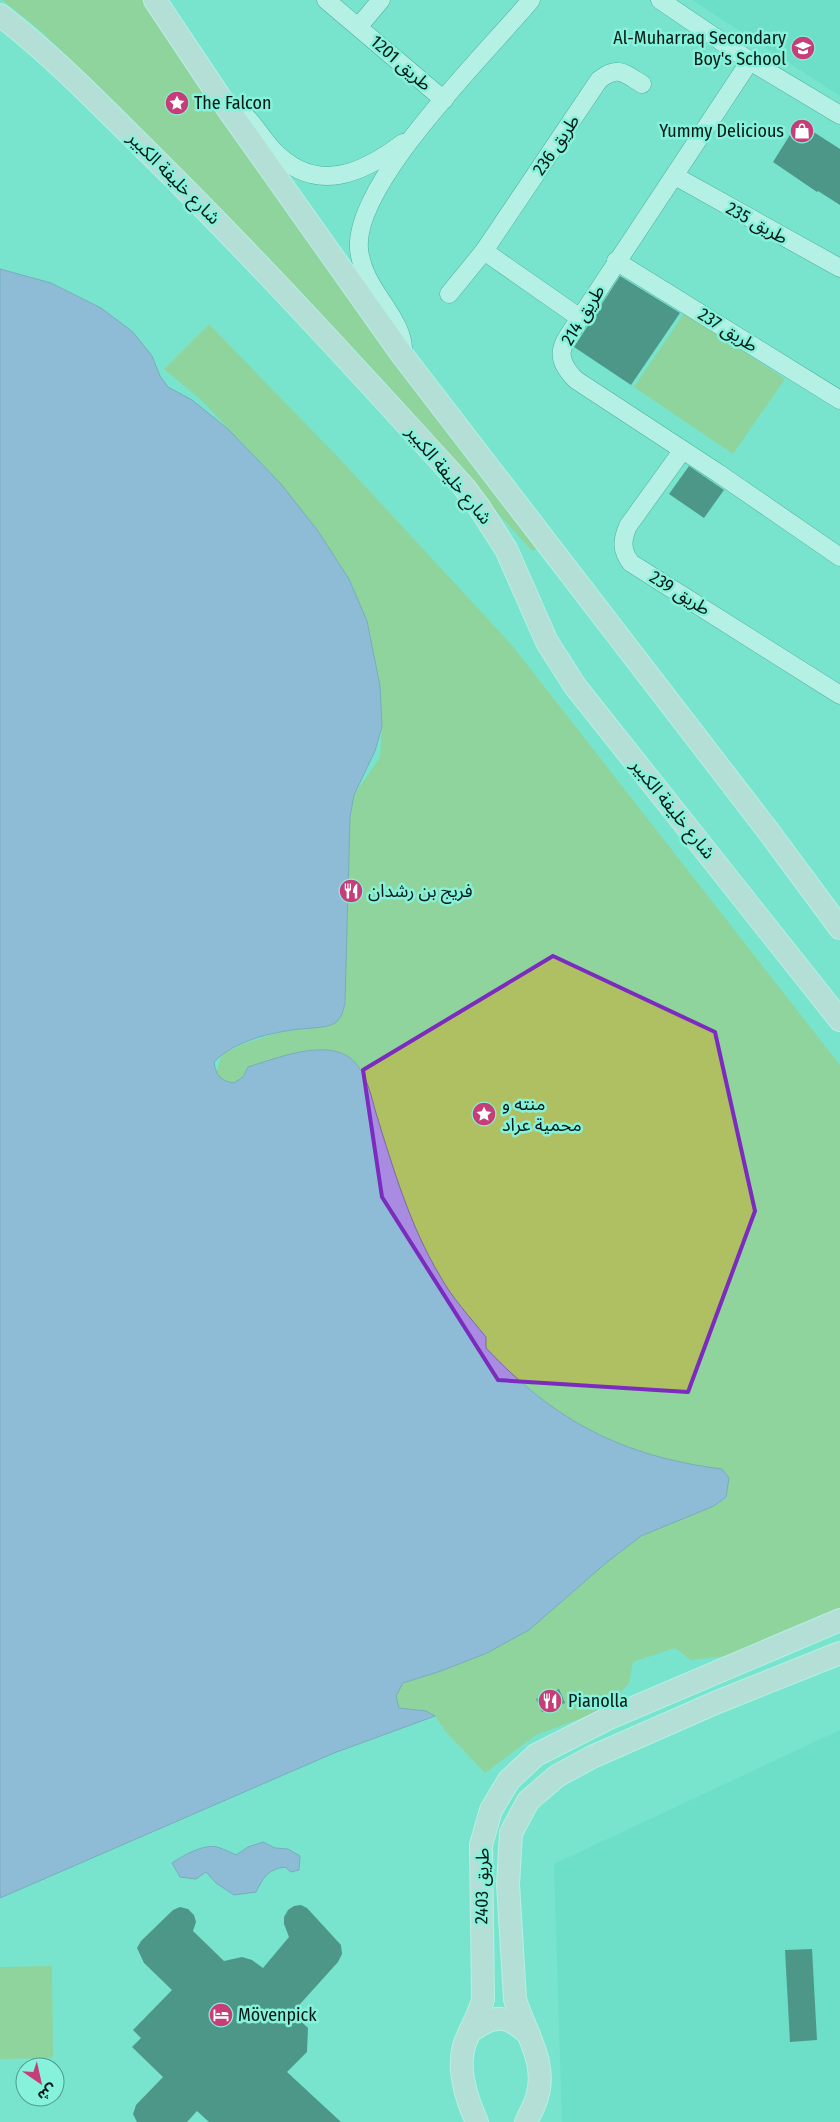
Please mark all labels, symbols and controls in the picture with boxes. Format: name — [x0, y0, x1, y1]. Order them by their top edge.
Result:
place label: Al-Muharraq Secondary Boy's School — [613, 27, 786, 70]
street label: طريق 1201 — [366, 30, 436, 96]
school or university icon: Al-Muharraq Secondary Boy's School — [790, 35, 816, 61]
place icon: The Falcon — [164, 90, 190, 116]
place label: The Falcon — [194, 92, 271, 114]
street label: طريق 236 — [528, 111, 584, 179]
shop icon: Yummy Delicious — [789, 118, 815, 144]
place label: Yummy Delicious — [659, 120, 784, 142]
street label: شارع خليفة الكبير — [120, 126, 225, 231]
street label: طريق 235 — [722, 197, 792, 249]
street label: طريق 214 — [557, 281, 609, 349]
street label: طريق 237 — [694, 303, 762, 357]
street label: شارع خليفة الكبير — [398, 420, 497, 531]
street label: طريق 239 — [646, 566, 714, 620]
street label: شارع خليفة الكبير — [623, 754, 720, 865]
restaurant icon: فريج بن رشدان — [338, 878, 364, 904]
place label: فريج بن رشدان — [368, 880, 473, 904]
place label: منته و محمية عراد — [502, 1093, 582, 1136]
place icon: منته و محمية عراد — [471, 1101, 497, 1127]
restaurant icon: Pianolla — [537, 1688, 563, 1714]
place label: Pianolla — [568, 1690, 628, 1712]
street label: طريق 2403 — [470, 1848, 494, 1924]
hotel icon: Mövenpick — [208, 2002, 234, 2028]
place label: Mövenpick — [238, 2004, 317, 2026]
north arrow — [15, 2057, 65, 2107]
text: ش — [34, 2080, 60, 2105]

